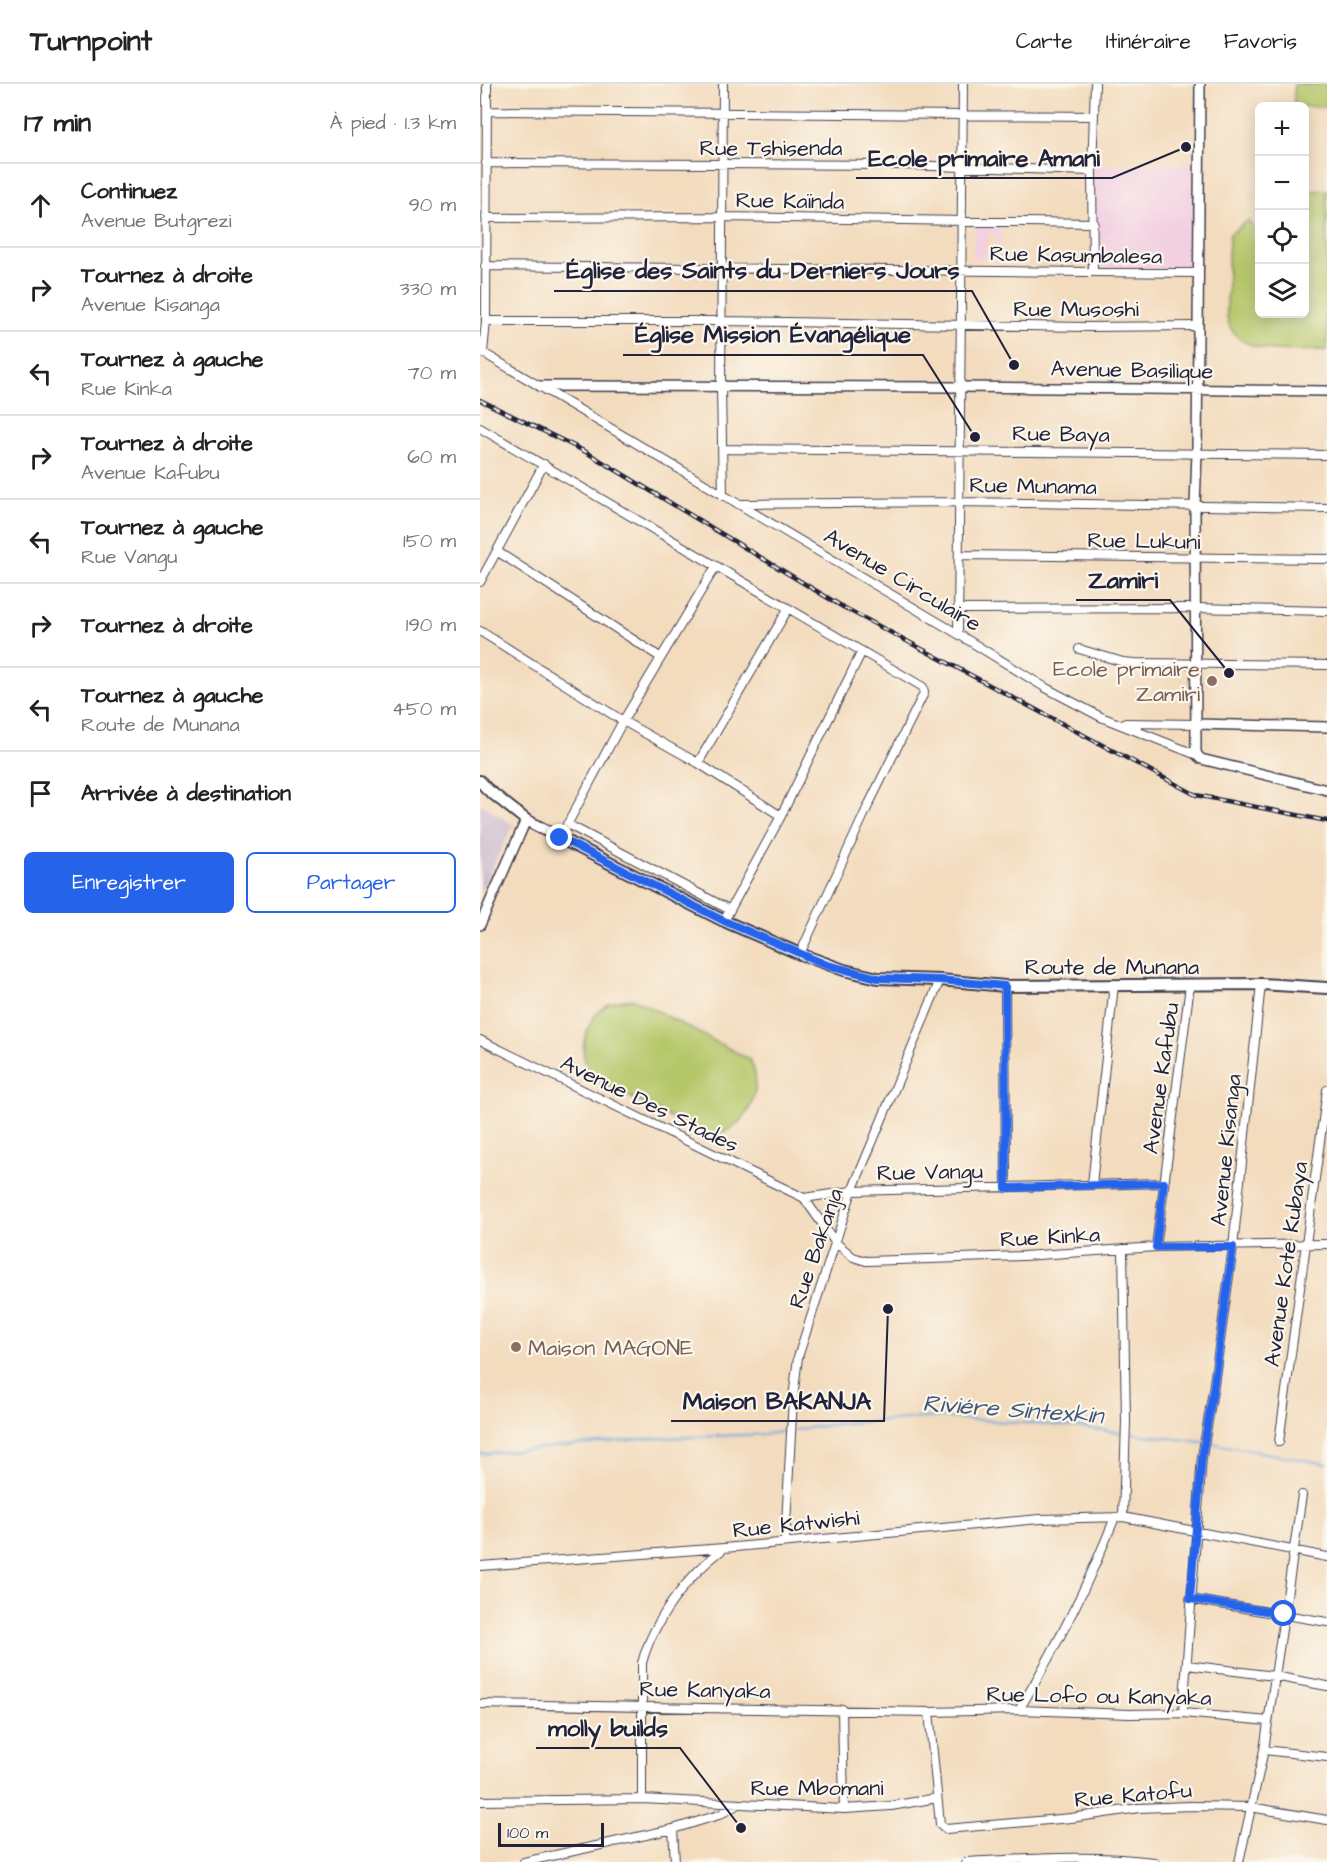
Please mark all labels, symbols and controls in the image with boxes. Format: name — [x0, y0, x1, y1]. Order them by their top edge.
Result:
text: Turnpoint — [30, 22, 152, 61]
text: Carte — [1016, 27, 1073, 56]
text: Itinéraire — [1106, 27, 1191, 56]
text: Favoris — [1224, 27, 1297, 56]
map controls — [1255, 102, 1309, 318]
button: + — [1255, 102, 1309, 156]
text: 17 min — [24, 105, 91, 141]
text: À pied · 1.3 km — [330, 109, 456, 137]
street label: Rue Tshisenda — [700, 133, 842, 164]
callout: Ecole primaire Amani — [856, 136, 1112, 178]
text: Ecole primaire Amani — [868, 142, 1100, 176]
button: − — [1255, 156, 1309, 210]
text: Continuez — [81, 176, 177, 207]
street label: Rue Kaïnda — [735, 185, 845, 218]
icon: ahead — [24, 189, 57, 222]
text: 90 m — [408, 191, 456, 219]
text: Avenue Butgrezi — [81, 207, 232, 235]
button: locate — [1255, 210, 1309, 264]
street label: Rue Kasumbalesa — [989, 238, 1163, 273]
callout: Église des Saints du Derniers Jours — [554, 249, 972, 291]
text: Église des Saints du Derniers Jours — [566, 254, 960, 289]
text: Tournez à droite — [81, 260, 253, 291]
button: layers — [1255, 264, 1309, 318]
icon: right — [24, 273, 57, 306]
text: 330 m — [399, 275, 456, 303]
text: Avenue Kisanga — [81, 291, 220, 319]
street label: Rue Musoshi — [1013, 294, 1139, 325]
callout: Église Mission Évangélique — [623, 313, 923, 355]
text: Église Mission Évangélique — [635, 318, 911, 353]
text: Tournez à gauche — [81, 344, 263, 375]
street label: Avenue Basilique — [1050, 354, 1214, 387]
icon: left — [24, 357, 57, 390]
text: 70 m — [408, 359, 456, 387]
text: Rue Kinka — [81, 375, 172, 403]
street label: Rue Baya — [1012, 418, 1110, 452]
text: Tournez à droite — [81, 428, 253, 459]
icon: right — [24, 441, 57, 474]
text: 60 m — [407, 443, 456, 471]
text: Avenue Kafubu — [81, 459, 220, 487]
street label: Rue Munama — [969, 470, 1097, 503]
text: Tournez à gauche — [81, 512, 263, 543]
street label: Avenue Circulaire — [818, 521, 987, 640]
icon: left — [24, 525, 57, 558]
street label: Rue Lukuni — [1087, 525, 1201, 558]
text: 150 m — [403, 527, 456, 555]
text: Rue Vangu — [81, 543, 177, 571]
callout: Zamiri — [1076, 558, 1170, 600]
text: Zamiri — [1088, 564, 1158, 598]
icon: right — [24, 609, 57, 642]
text: Tournez à droite — [81, 610, 253, 641]
text: 190 m — [406, 611, 456, 639]
place label: Ecole primaire Zamiri — [1053, 654, 1200, 710]
marker: Ecole primaire Zamiri — [1205, 674, 1219, 688]
text: Tournez à gauche — [81, 680, 263, 711]
icon: left — [24, 693, 57, 726]
text: 450 m — [392, 695, 456, 723]
text: Route de Munana — [81, 711, 240, 739]
icon: arrive — [24, 777, 57, 810]
text: Arrivée à destination — [81, 778, 291, 809]
route end — [546, 824, 572, 850]
button: Enregistrer — [24, 852, 234, 913]
button: Partager — [246, 852, 456, 913]
street label: Route de Munana — [1025, 952, 1199, 983]
street label: Avenue Kafubu — [1136, 1001, 1187, 1156]
street label: Avenue Des Stades — [555, 1048, 744, 1161]
street label: Avenue Kisanga — [1203, 1073, 1251, 1228]
street label: Rue Vangu — [877, 1156, 983, 1190]
street label: Avenue Kote Kubaya — [1257, 1160, 1317, 1369]
street label: Rue Bakanja — [781, 1184, 851, 1313]
street label: Rue Kinka — [999, 1219, 1101, 1256]
place label: Maison MAGONE — [528, 1333, 693, 1364]
marker: Maison MAGONE — [509, 1340, 523, 1354]
callout: Maison BAKANJA — [671, 1379, 884, 1421]
text: Maison BAKANJA — [683, 1385, 872, 1419]
water label: Riviére Sintexkin — [921, 1387, 1106, 1433]
street label: Rue Katwishi — [731, 1502, 861, 1547]
route start — [1270, 1600, 1296, 1626]
street label: Rue Kanyaka — [639, 1674, 771, 1708]
street label: Rue Lofo ou Kanyaka — [986, 1679, 1212, 1715]
callout: molly builds — [536, 1706, 680, 1748]
text: molly builds — [548, 1712, 668, 1748]
street label: Rue Mbomani — [750, 1773, 884, 1804]
street label: Rue Katofu — [1073, 1775, 1193, 1816]
scale bar — [498, 1820, 604, 1848]
text: 100 m — [507, 1822, 548, 1844]

